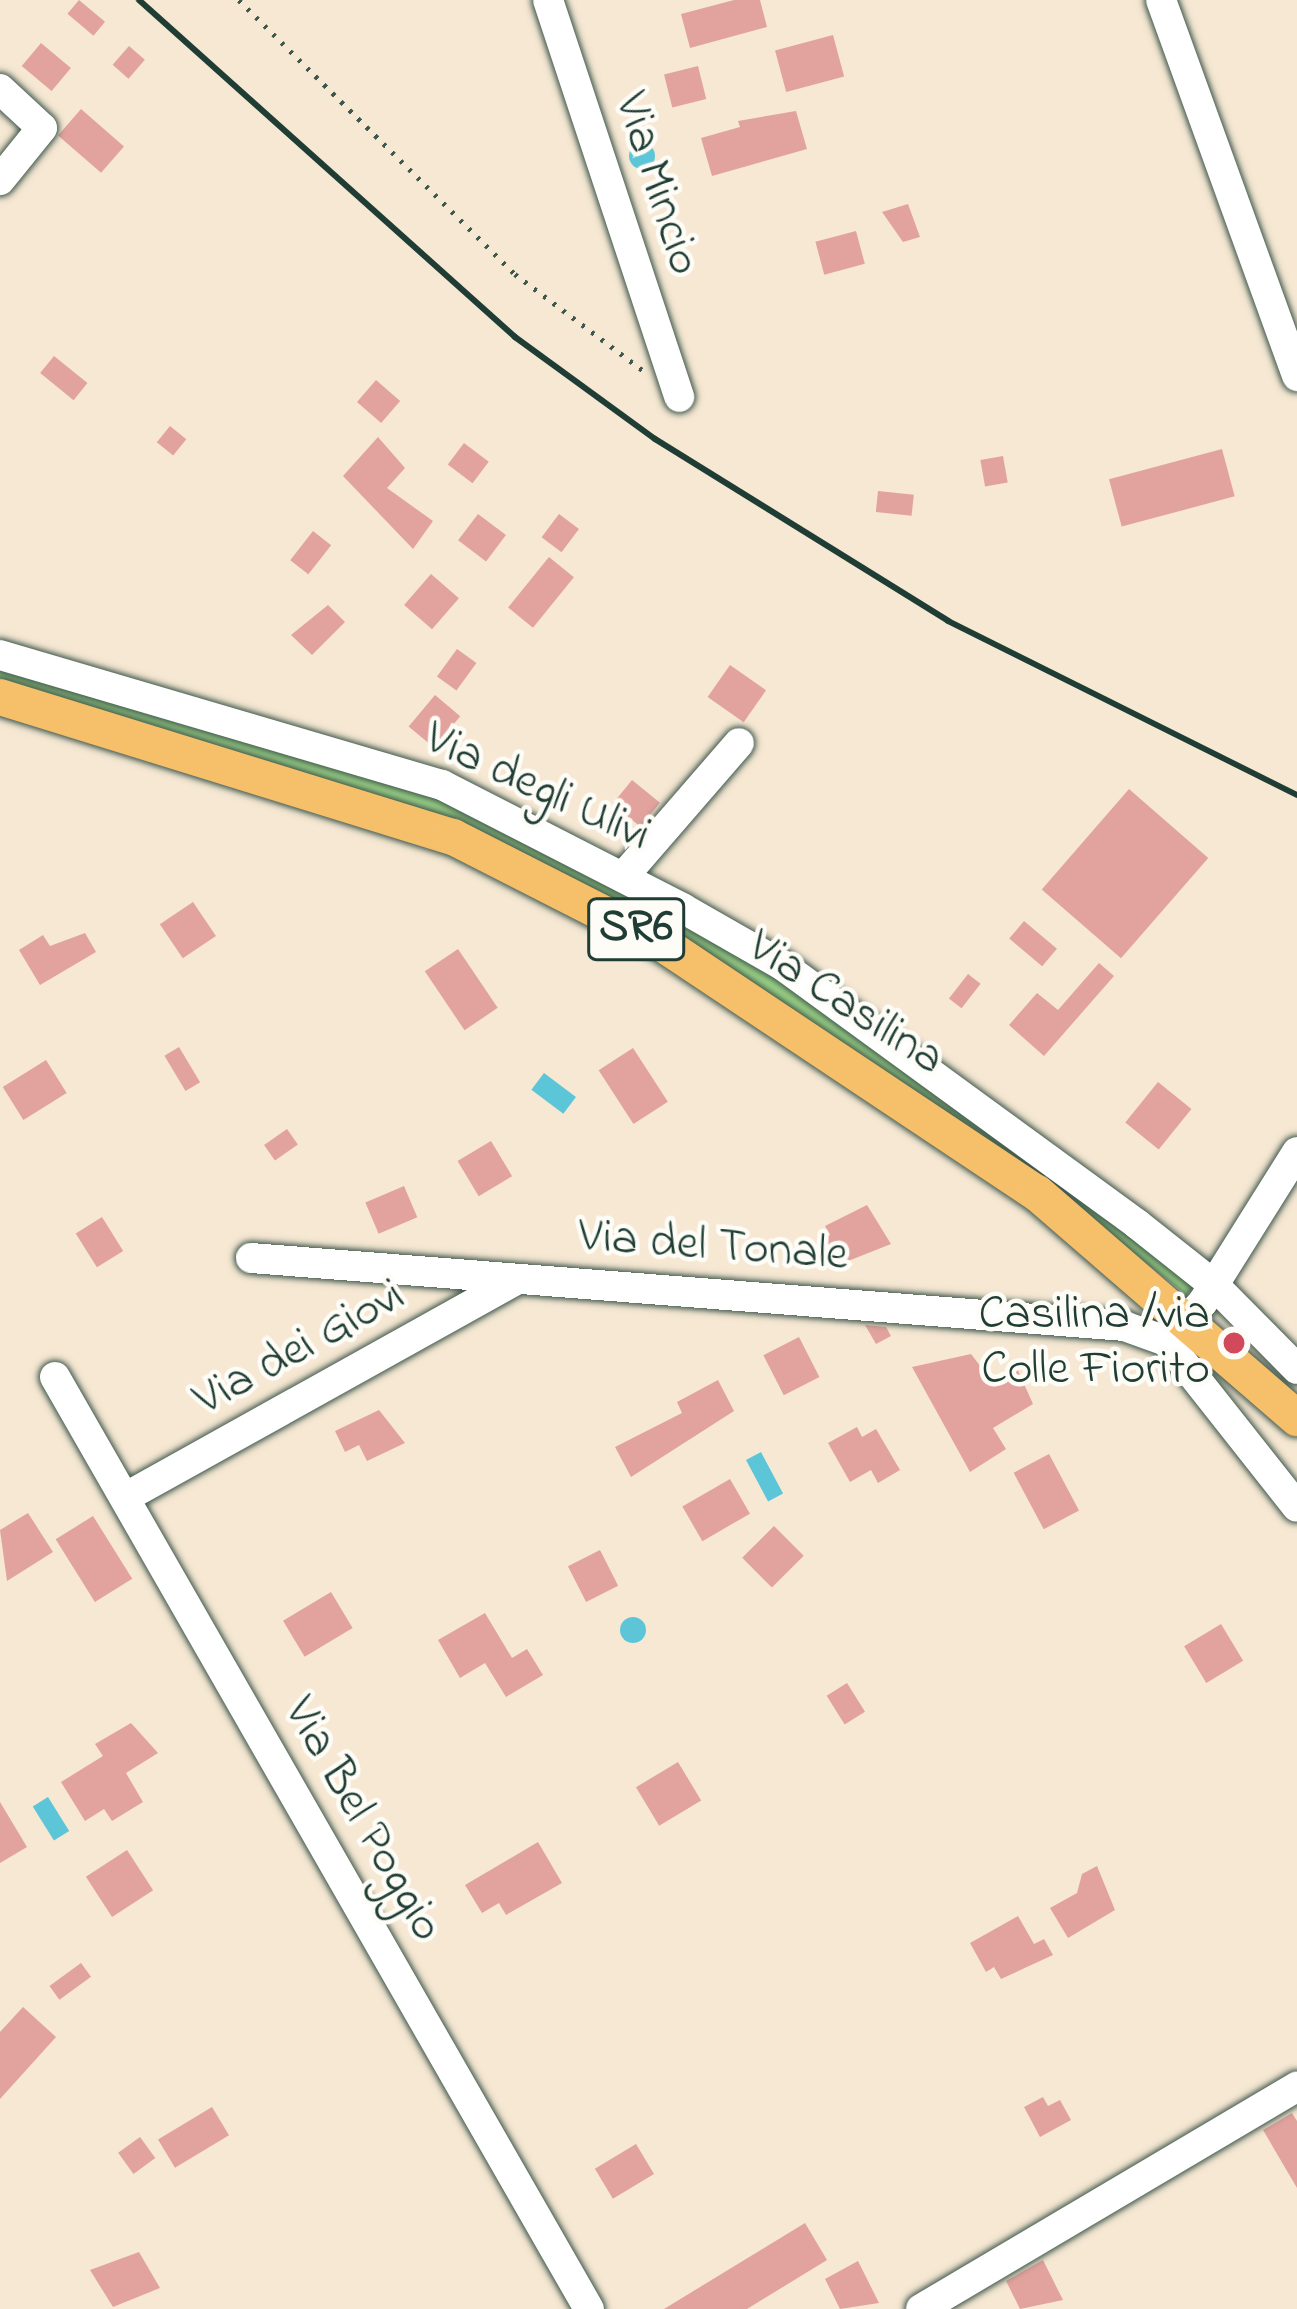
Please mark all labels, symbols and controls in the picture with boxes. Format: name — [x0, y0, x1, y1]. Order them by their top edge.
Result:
street label: Via Mincio — [600, 86, 712, 282]
street label: Via degli Ulivi — [415, 711, 659, 865]
road number: SR6 — [585, 890, 687, 968]
street label: Via Casilina — [736, 919, 954, 1089]
street label: Via del Tonale — [576, 1209, 850, 1285]
street label: Via dei Giovi — [185, 1268, 415, 1430]
place label: Casilina /via Colle Fiorito — [978, 1286, 1210, 1399]
marker: Casilina /via Colle Fiorito — [1221, 1330, 1247, 1356]
street label: Via Bel Poggio — [269, 1688, 455, 1952]

